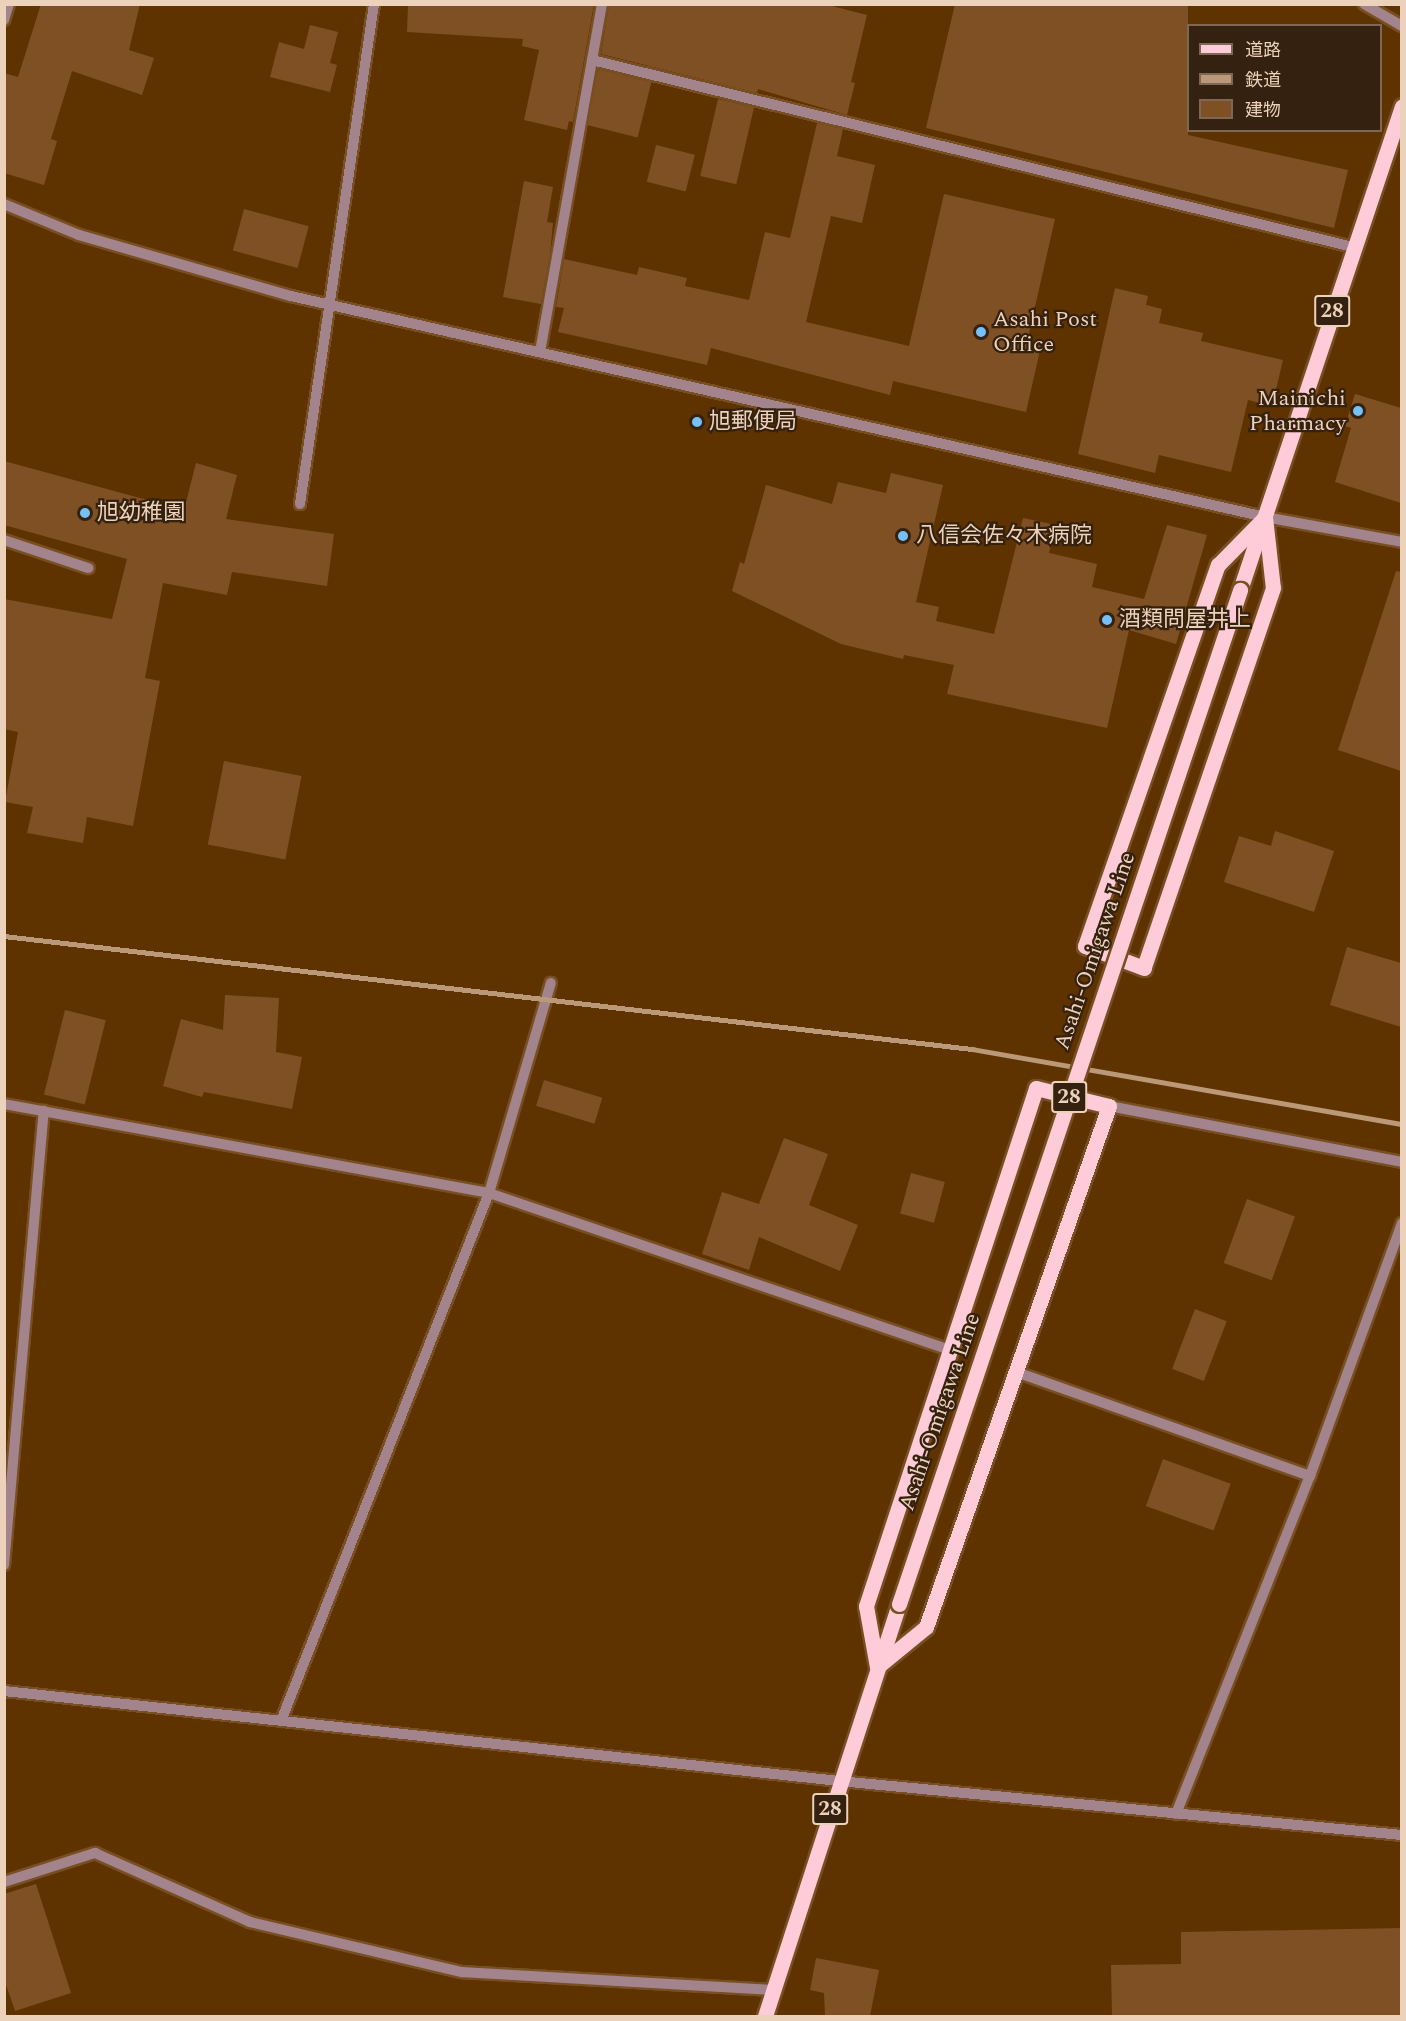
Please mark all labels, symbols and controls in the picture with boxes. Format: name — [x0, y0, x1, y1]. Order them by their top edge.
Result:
legend — [1187, 24, 1382, 132]
text: 道路 — [1245, 37, 1281, 64]
text: 鉄道 — [1245, 67, 1281, 94]
text: 建物 — [1245, 97, 1281, 124]
road number: 28 — [1314, 293, 1350, 329]
place label: Asahi Post Office — [993, 306, 1097, 358]
marker: Asahi Post Office — [974, 325, 988, 339]
place label: Mainichi Pharmacy — [1249, 385, 1346, 436]
marker: Mainichi Pharmacy — [1351, 404, 1365, 418]
place label: 旭郵便局 — [709, 409, 797, 435]
marker: 旭郵便局 — [690, 415, 704, 429]
place label: 旭幼稚園 — [97, 500, 185, 526]
marker: 旭幼稚園 — [78, 506, 92, 520]
place label: 八信会佐々木病院 — [916, 523, 1092, 549]
marker: 八信会佐々木病院 — [894, 527, 912, 545]
place label: 酒類問屋井上 — [1119, 607, 1251, 633]
marker: 酒類問屋井上 — [1100, 613, 1114, 627]
street label: Asahi-Omigawa Line — [1049, 849, 1141, 1053]
road number: 28 — [1051, 1079, 1087, 1115]
street label: Asahi-Omigawa Line — [894, 1310, 986, 1514]
road number: 28 — [812, 1791, 848, 1827]

